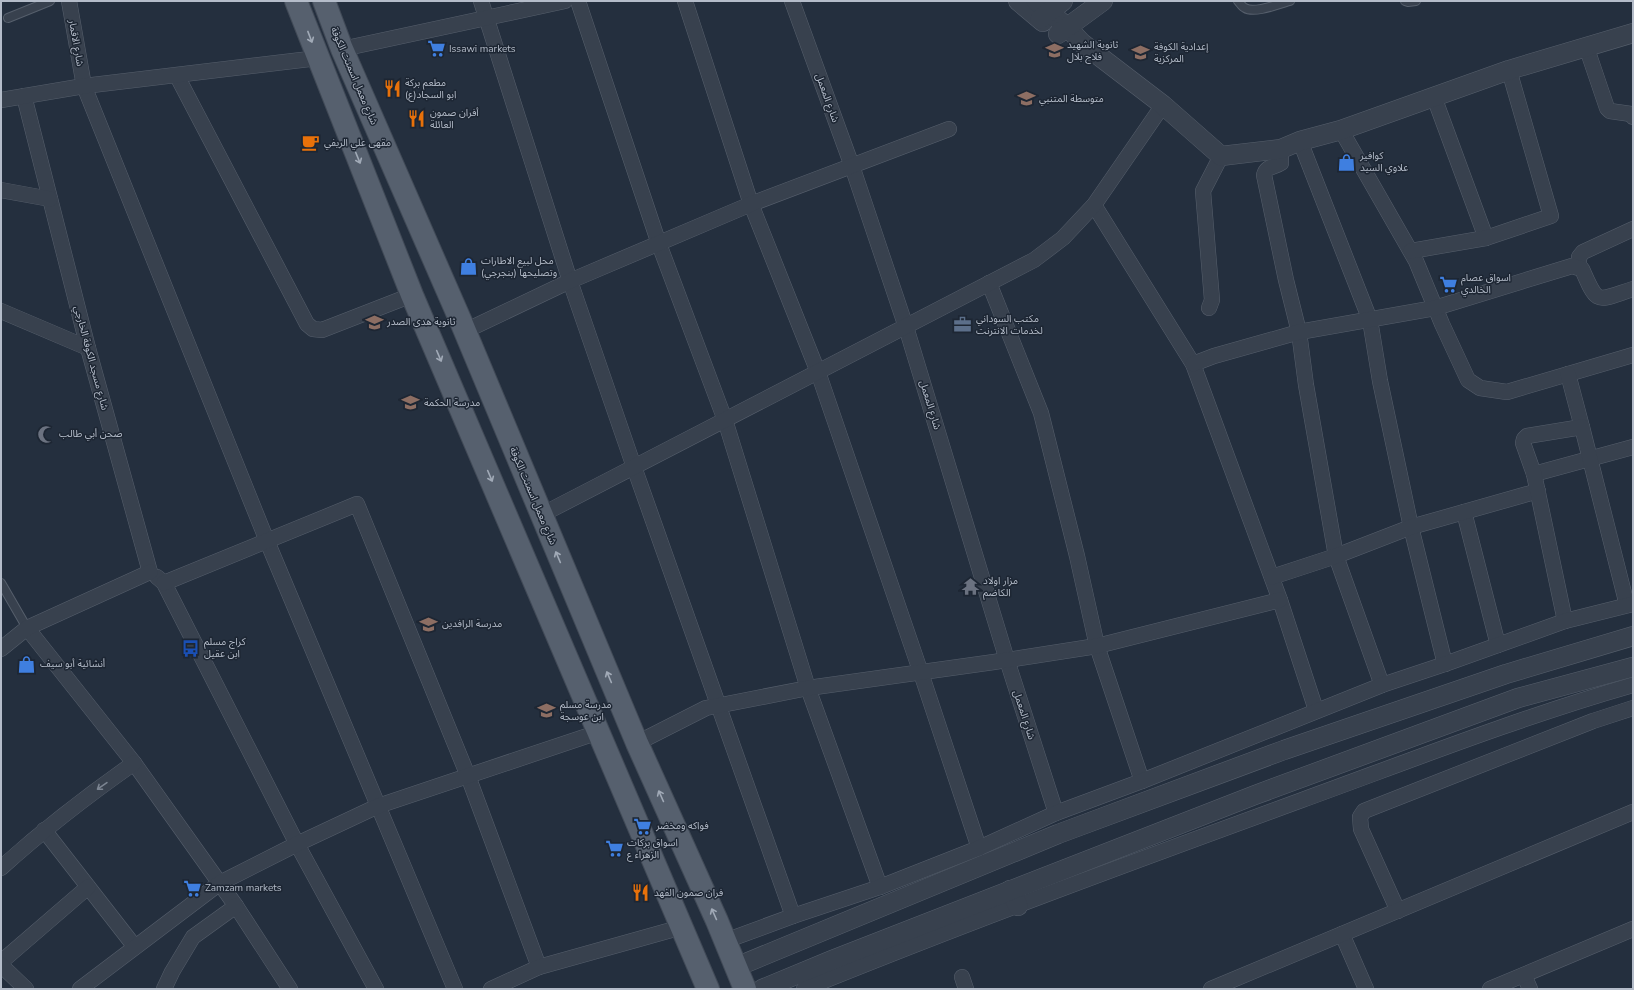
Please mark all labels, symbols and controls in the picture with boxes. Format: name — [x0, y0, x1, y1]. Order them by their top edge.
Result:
street label: شارع الاقمار — [65, 18, 87, 68]
street label: شارع معمل اسمنت الكوفة — [327, 25, 381, 127]
one-way arrow — [307, 31, 314, 43]
place label: ثانوية الشهيد فلاح بلال — [1067, 38, 1118, 64]
supermarket icon: Issawi markets — [426, 39, 446, 59]
place label: إعدادية الكوفة المركزية — [1154, 40, 1209, 66]
school or university icon: ثانوية الشهيد فلاح بلال — [1044, 41, 1064, 61]
place label: Issawi markets — [449, 42, 516, 56]
school or university icon: إعدادية الكوفة المركزية — [1131, 43, 1151, 63]
street label: شارع المعمل — [812, 72, 842, 125]
place label: مطعم بركة ابو السجاد(ع) — [405, 76, 456, 102]
restaurant icon: مطعم بركة ابو السجاد(ع) — [382, 79, 402, 99]
school or university icon: متوسطة المتنبي — [1016, 89, 1036, 109]
place label: متوسطة المتنبي — [1039, 92, 1104, 106]
place label: أفران صمون العائلة — [430, 106, 479, 132]
restaurant icon: أفران صمون العائلة — [407, 109, 427, 129]
cafe icon: مقهى علي الريفي — [301, 133, 321, 153]
place label: مقهى علي الريفي — [324, 136, 391, 150]
place label: كوافير علاوي السيد — [1359, 149, 1408, 175]
one-way arrow — [355, 152, 362, 164]
shop icon: كوافير علاوي السيد — [1337, 152, 1357, 172]
place label: محل لبيع الاطارات وتصليحها (بنجرجي) — [481, 254, 557, 280]
shop icon: محل لبيع الاطارات وتصليحها (بنجرجي) — [458, 257, 478, 277]
place label: اسواق عصام الخالدي — [1461, 271, 1511, 297]
supermarket icon: اسواق عصام الخالدي — [1438, 274, 1458, 294]
street label: شارع مسجد الكوفة الخارجي — [70, 304, 112, 412]
school or university icon: ثانوية هدى الصدر — [364, 312, 384, 332]
place label: مكتب السوداني لخدمات الانترنت — [976, 312, 1043, 338]
place label: ثانوية هدى الصدر — [386, 315, 455, 329]
office icon: مكتب السوداني لخدمات الانترنت — [953, 315, 973, 335]
one-way arrow — [435, 350, 443, 362]
street label: شارع المعمل — [916, 379, 944, 432]
school or university icon: مدرسة الحكمة — [401, 393, 421, 413]
place label: مدرسة الحكمة — [424, 396, 480, 410]
mosque icon: صحن أبي طالب — [36, 424, 56, 444]
place label: صحن أبي طالب — [59, 427, 122, 441]
street label: شارع معمل اسمنت الكوفة — [506, 445, 560, 547]
one-way arrow — [486, 469, 494, 481]
one-way arrow — [554, 551, 561, 563]
place label: مزار اولاد الكاضم — [983, 574, 1018, 600]
temple icon: مزار اولاد الكاضم — [960, 577, 980, 597]
school or university icon: مدرسة الرافدين — [419, 614, 439, 634]
place label: مدرسة الرافدين — [442, 617, 502, 631]
place label: كراج مسلم ابن عقيل — [204, 635, 246, 661]
bus stop icon: كراج مسلم ابن عقيل — [181, 638, 201, 658]
shop icon: أنشائية أبو سيف — [17, 654, 37, 674]
place label: أنشائية أبو سيف — [40, 657, 106, 671]
one-way arrow — [604, 671, 612, 683]
street label: شارع المعمل — [1009, 689, 1039, 742]
place label: مدرسة مسلم ابن عوسجة — [560, 698, 612, 724]
school or university icon: مدرسة مسلم ابن عوسجة — [537, 701, 557, 721]
one-way arrow — [96, 782, 107, 790]
one-way arrow — [656, 790, 664, 802]
supermarket icon: فواكه ومخضر — [633, 816, 653, 836]
place label: فواكه ومخضر — [655, 819, 709, 833]
place label: اسواق بركات الزهراء ع — [627, 836, 678, 862]
supermarket icon: اسواق بركات الزهراء ع — [604, 839, 624, 859]
supermarket icon: Zamzam markets — [182, 878, 202, 898]
place label: Zamzam markets — [205, 881, 282, 895]
restaurant icon: فران صمون الفهد — [631, 883, 651, 903]
place label: فران صمون الفهد — [654, 886, 724, 900]
one-way arrow — [710, 909, 717, 921]

